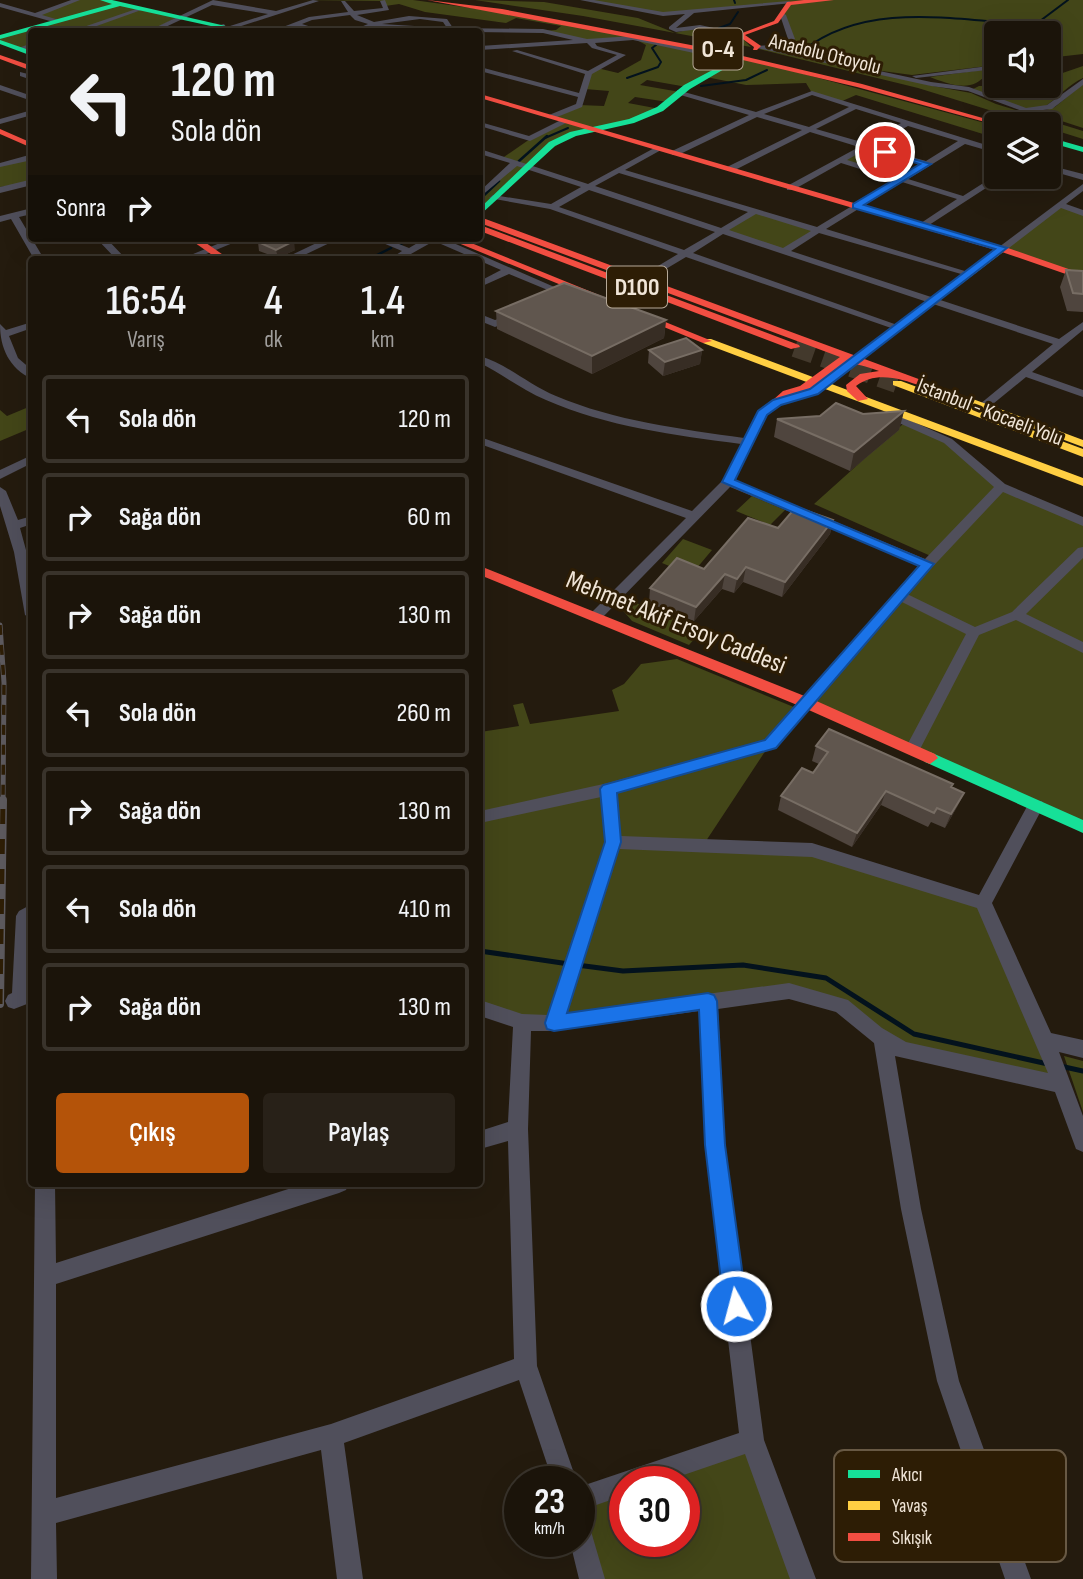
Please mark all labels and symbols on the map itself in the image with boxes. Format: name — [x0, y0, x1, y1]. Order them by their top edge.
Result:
road number: O-4 — [694, 28, 742, 70]
street label: Anadolu Otoyolu — [765, 28, 884, 80]
pin — [855, 122, 915, 182]
road number: D100 — [607, 266, 667, 308]
street label: İstanbul - Kocaeli Yolu — [914, 373, 1066, 451]
street label: Mehmet Akif Ersoy Caddesi — [562, 565, 790, 681]
position arrow — [699, 1269, 773, 1343]
legend — [834, 1450, 1066, 1562]
text: Akıcı — [891, 1464, 922, 1487]
speed limit sign: 30 — [609, 1466, 700, 1557]
text: Yavaş — [892, 1495, 928, 1518]
text: Sıkışık — [892, 1527, 933, 1550]

